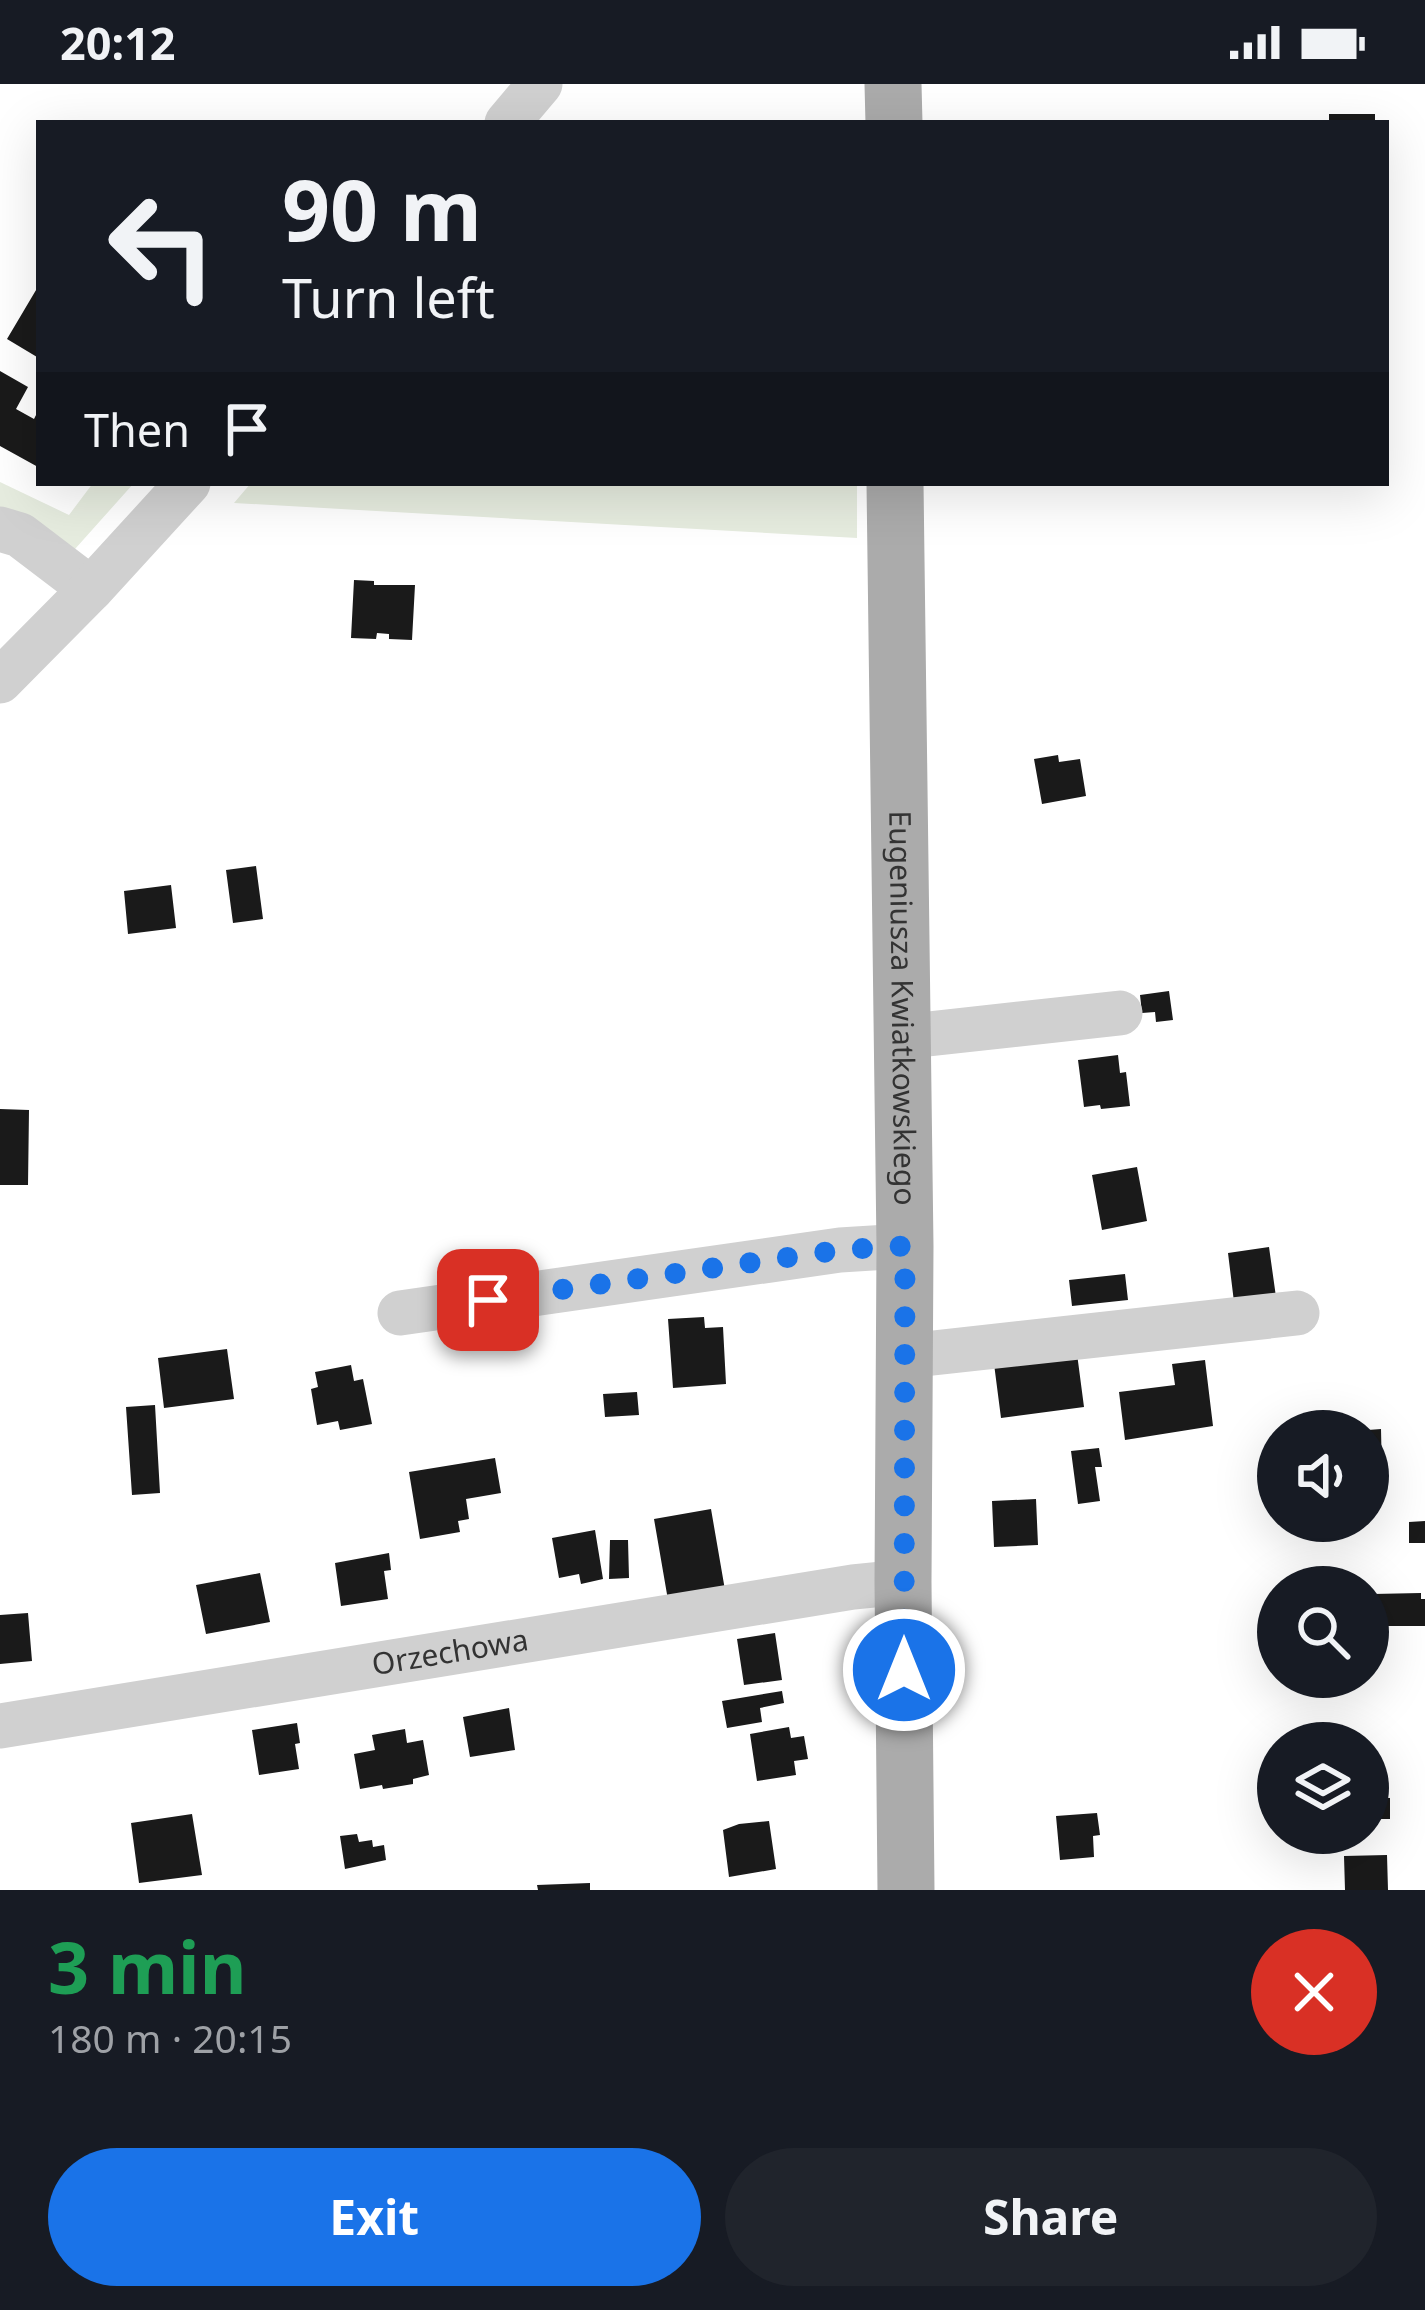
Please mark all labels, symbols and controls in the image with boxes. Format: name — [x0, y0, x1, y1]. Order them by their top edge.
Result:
text: 20:12 — [60, 12, 176, 73]
text: 90 m — [282, 151, 482, 266]
icon: left — [84, 168, 240, 324]
text: Turn left — [282, 260, 495, 334]
icon: arrive — [214, 396, 280, 462]
text: Then — [84, 399, 190, 460]
street label: Eugeniusza Kwiatkowskiego — [880, 810, 926, 1206]
pin — [437, 1249, 539, 1351]
icon: arrive — [455, 1267, 521, 1333]
map controls — [1257, 1410, 1389, 1854]
button: sound — [1257, 1410, 1389, 1542]
button: search — [1257, 1566, 1389, 1698]
position arrow — [841, 1607, 967, 1733]
street label: Orzechowa — [369, 1618, 531, 1684]
button: layers — [1257, 1722, 1389, 1854]
text: 3 min — [48, 1917, 246, 2015]
button: close — [1251, 1929, 1377, 2055]
text: 180 m · 20:15 — [48, 2011, 292, 2064]
button: Exit — [48, 2148, 701, 2286]
button: Share — [725, 2148, 1377, 2286]

